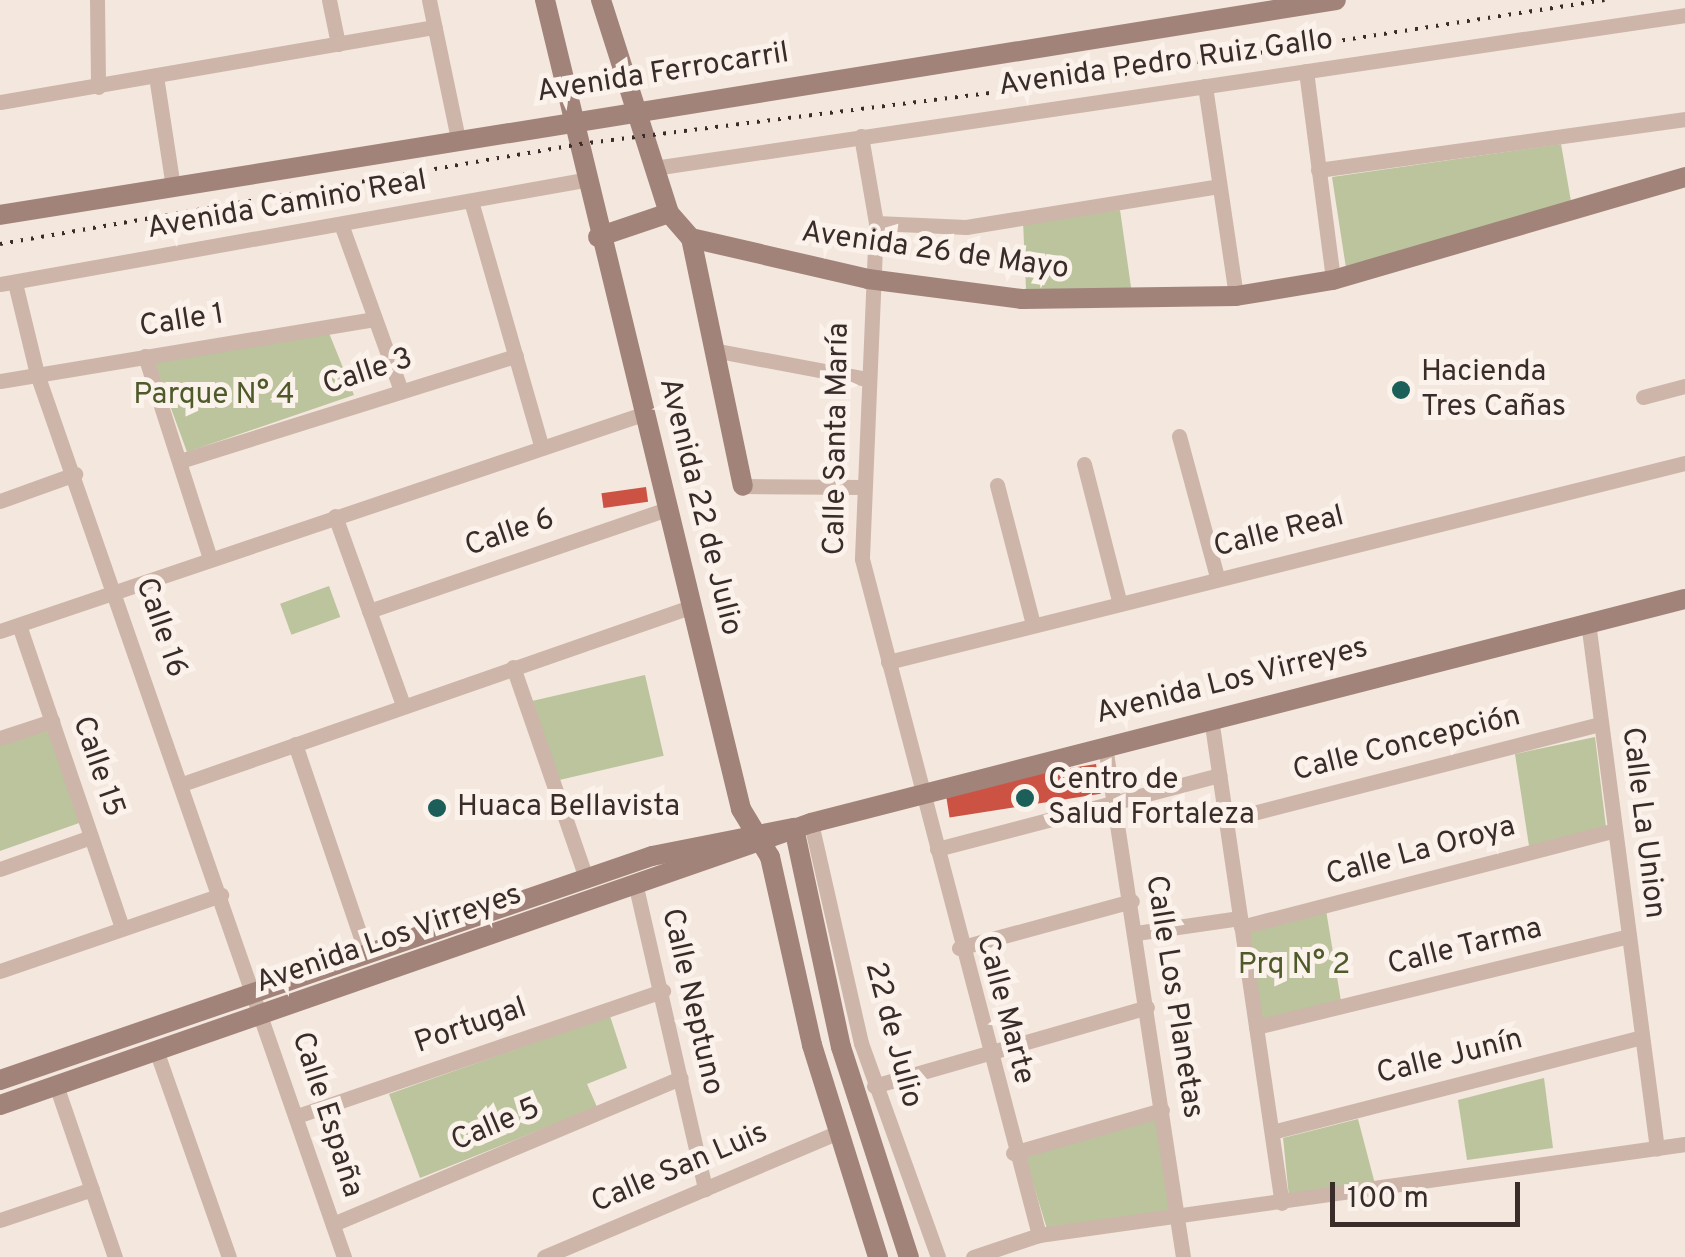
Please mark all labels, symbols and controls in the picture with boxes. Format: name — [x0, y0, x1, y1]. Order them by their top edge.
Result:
street label: Avenida Pedro Ruiz Gallo — [997, 23, 1335, 105]
street label: Avenida Ferrocarril — [534, 36, 792, 112]
street label: Avenida Camino Real — [144, 164, 430, 248]
street label: Avenida 26 de Mayo — [799, 215, 1071, 289]
street label: Calle 1 — [137, 298, 227, 346]
street label: Calle Santa María — [818, 322, 858, 556]
street label: Calle 3 — [319, 342, 417, 404]
place label: Hacienda Tres Cañas — [1421, 355, 1566, 426]
street label: Avenida 22 de Julio — [650, 375, 748, 639]
park label: Parque N° 4 — [133, 378, 295, 414]
marker: Hacienda Tres Cañas — [1390, 379, 1412, 401]
street label: Calle Real — [1210, 499, 1348, 567]
street label: Calle 6 — [461, 502, 559, 566]
street label: Calle 16 — [126, 573, 194, 683]
street label: Avenida Los Virreyes — [1092, 631, 1372, 733]
street label: Calle Concepción — [1290, 699, 1524, 791]
street label: Calle 15 — [63, 712, 131, 822]
street label: Calle La Union — [1612, 725, 1672, 921]
place label: Centro de Salud Fortaleza — [1048, 763, 1255, 834]
marker: Centro de Salud Fortaleza — [1012, 785, 1038, 811]
place label: Huaca Bellavista — [457, 790, 680, 826]
marker: Huaca Bellavista — [426, 797, 448, 819]
street label: Calle La Oroya — [1323, 809, 1519, 895]
street label: Calle Los Planetas — [1136, 873, 1210, 1121]
street label: Avenida Los Virreyes — [251, 877, 527, 1003]
street label: Calle Neptuno — [652, 905, 730, 1099]
street label: Calle Tarma — [1384, 911, 1546, 985]
street label: Calle Marte — [967, 932, 1041, 1088]
park label: Prq N° 2 — [1238, 948, 1350, 984]
street label: 22 de Julio — [855, 958, 929, 1112]
street label: Portugal — [410, 991, 532, 1063]
street label: Calle Junín — [1373, 1023, 1527, 1093]
street label: Calle España — [282, 1028, 370, 1202]
street label: Calle 5 — [446, 1091, 546, 1161]
street label: Calle San Luis — [587, 1116, 773, 1222]
scale bar — [1335, 1162, 1525, 1224]
text: 100 m — [1347, 1181, 1429, 1218]

